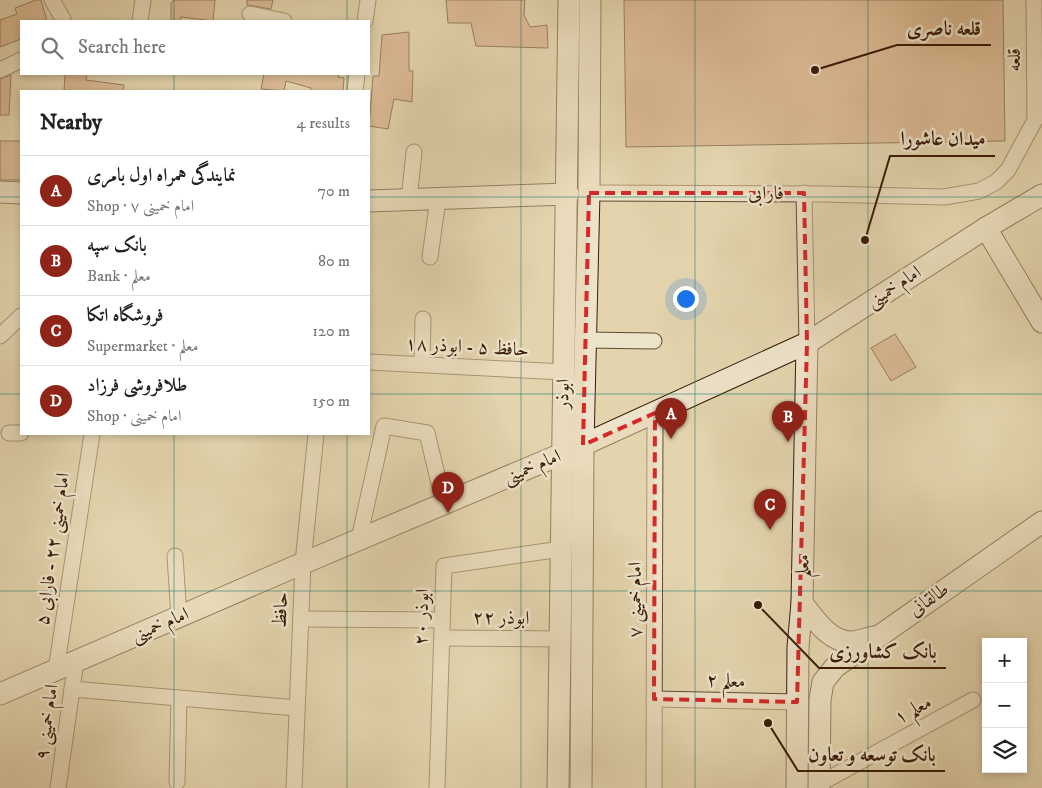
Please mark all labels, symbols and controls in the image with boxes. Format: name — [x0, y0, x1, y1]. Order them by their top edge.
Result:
callout: قلعه ناصری — [897, 10, 991, 45]
text: قلعه ناصری — [907, 17, 981, 42]
search box — [20, 20, 370, 75]
icon: search — [38, 34, 66, 62]
text: Search here — [78, 36, 166, 59]
street label: قلعه — [1003, 48, 1026, 72]
text: Nearby — [40, 110, 102, 136]
text: 4 results — [297, 113, 350, 133]
callout: میدان عاشورا — [890, 121, 995, 156]
text: میدان عاشورا — [900, 127, 986, 152]
text: نمایندگی همراه اول بامری — [87, 164, 236, 187]
text: A — [51, 181, 61, 201]
text: 70 m — [318, 181, 350, 201]
street label: فارابی — [748, 182, 784, 207]
text: Shop · امام خمینی ۷ — [87, 196, 194, 216]
text: بانک سپه — [87, 234, 147, 257]
text: B — [51, 251, 61, 271]
text: 80 m — [318, 251, 350, 271]
street label: امام خمینی — [862, 261, 928, 317]
text: Bank · معلم — [87, 266, 151, 286]
your location — [673, 286, 699, 312]
text: فروشگاه اتکا — [87, 304, 164, 327]
text: C — [51, 321, 61, 341]
text: 120 m — [312, 321, 350, 341]
street label: حافظ ۵ - ابوذر ۱۸ — [405, 332, 529, 362]
text: Supermarket · معلم — [87, 336, 198, 356]
text: طلافروشی فرزاد — [87, 374, 187, 397]
street label: ابوذر — [551, 379, 575, 411]
text: D — [50, 391, 62, 411]
text: 150 m — [312, 391, 350, 411]
pin: A — [655, 398, 687, 439]
pin: B — [772, 401, 804, 442]
text: Shop · امام خمینی — [87, 406, 182, 426]
street label: امام خمینی — [499, 445, 566, 493]
street label: امام خمینی ۲۲ - فارابی ۵ — [31, 471, 79, 627]
pin: D — [432, 472, 464, 513]
pin: C — [754, 489, 786, 530]
street label: معلم — [791, 554, 822, 578]
street label: امام خمینی ۷ — [624, 562, 651, 638]
street label: طالقانی — [904, 578, 954, 622]
street label: ابوذر ۲۰ — [410, 588, 434, 646]
street label: حافظ — [269, 592, 293, 628]
street label: امام خمینی — [127, 603, 194, 651]
street label: ابوذر ۲۲ — [472, 606, 530, 630]
callout: بانک کشاورزی — [819, 633, 946, 668]
map controls — [982, 638, 1027, 773]
button: + — [982, 638, 1027, 683]
text: بانک کشاورزی — [829, 640, 937, 665]
street label: معلم ۲ — [706, 669, 746, 700]
street label: امام خمینی ۹ — [30, 683, 68, 762]
button: − — [982, 683, 1027, 728]
street label: معلم ۱ — [891, 691, 939, 735]
button: layers — [982, 728, 1027, 773]
callout: بانک توسعه و تعاون — [798, 736, 945, 771]
text: بانک توسعه و تعاون — [808, 743, 936, 768]

